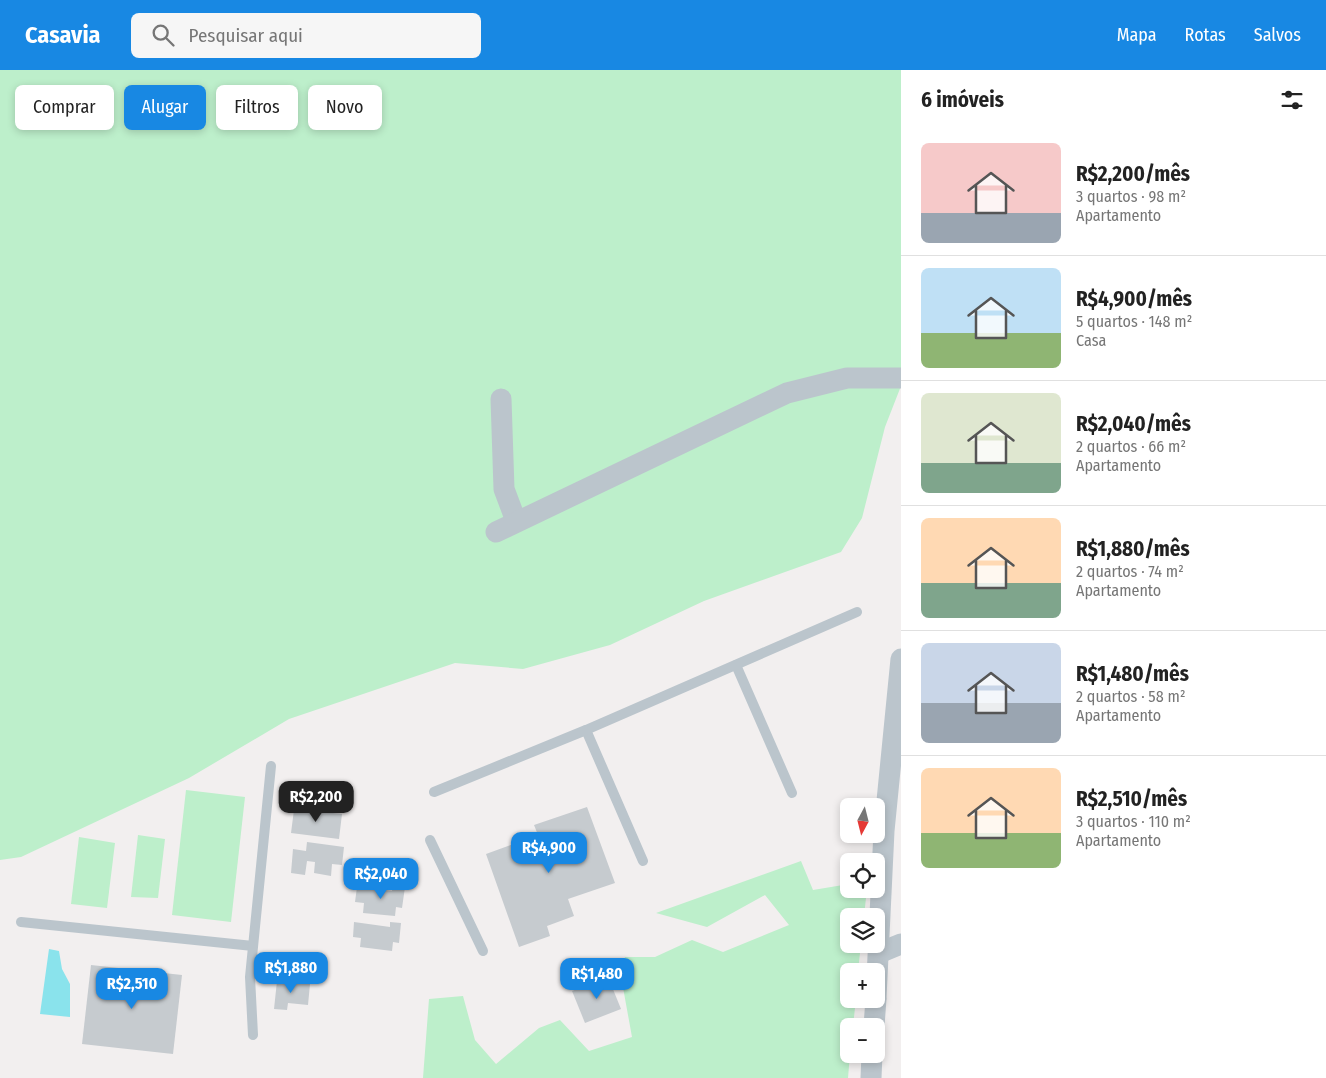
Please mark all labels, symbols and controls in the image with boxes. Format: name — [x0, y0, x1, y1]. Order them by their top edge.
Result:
search box — [131, 13, 481, 58]
text: Casavia — [25, 21, 101, 49]
icon: search — [149, 21, 177, 49]
text: Pesquisar aqui — [189, 24, 303, 47]
text: Mapa — [1117, 24, 1157, 46]
text: Rotas — [1185, 24, 1226, 46]
text: Salvos — [1254, 24, 1301, 46]
chip: Comprar — [15, 85, 114, 130]
chip: Alugar — [124, 85, 206, 130]
chip: Filtros — [216, 85, 298, 130]
chip: Novo — [308, 85, 382, 130]
icon: filters — [1278, 86, 1306, 114]
text: 6 imóveis — [921, 87, 1004, 113]
text: R$2,200/mês — [1076, 161, 1190, 187]
icon: home — [961, 163, 1021, 223]
text: 3 quartos · 98 m² — [1076, 187, 1186, 206]
text: Apartamento — [1076, 206, 1161, 225]
text: R$4,900/mês — [1076, 286, 1192, 312]
icon: home — [961, 288, 1021, 348]
text: 5 quartos · 148 m² — [1076, 312, 1192, 331]
text: Casa — [1076, 331, 1106, 350]
text: R$2,040/mês — [1076, 411, 1191, 437]
icon: home — [961, 413, 1021, 473]
text: 2 quartos · 66 m² — [1076, 437, 1186, 456]
text: Apartamento — [1076, 456, 1161, 475]
text: R$1,880/mês — [1076, 536, 1190, 562]
icon: home — [961, 538, 1021, 598]
text: 2 quartos · 74 m² — [1076, 562, 1184, 581]
text: Apartamento — [1076, 581, 1161, 600]
text: R$1,480/mês — [1076, 661, 1189, 687]
icon: home — [961, 663, 1021, 723]
text: 2 quartos · 58 m² — [1076, 687, 1185, 706]
text: Apartamento — [1076, 706, 1161, 725]
pin: R$2,200 — [270, 780, 362, 823]
text: R$2,510/mês — [1076, 786, 1187, 812]
text: R$2,200 — [290, 787, 342, 806]
icon: home — [961, 788, 1021, 848]
north arrow — [840, 798, 885, 842]
map controls — [840, 798, 885, 1063]
text: 3 quartos · 110 m² — [1076, 812, 1191, 831]
text: Apartamento — [1076, 831, 1161, 850]
pin: R$4,900 — [503, 832, 595, 874]
text: R$4,900 — [522, 838, 576, 857]
button: locate — [840, 853, 885, 898]
pin: R$2,040 — [335, 858, 427, 900]
text: R$2,040 — [354, 864, 408, 883]
button: layers — [840, 908, 885, 953]
pin: R$1,880 — [245, 952, 337, 994]
text: R$1,880 — [265, 958, 317, 977]
pin: R$1,480 — [551, 958, 643, 1000]
button: + — [840, 963, 885, 1008]
text: R$1,480 — [571, 964, 623, 983]
pin: R$2,510 — [86, 968, 178, 1010]
text: R$2,510 — [107, 974, 157, 993]
button: − — [840, 1018, 885, 1063]

